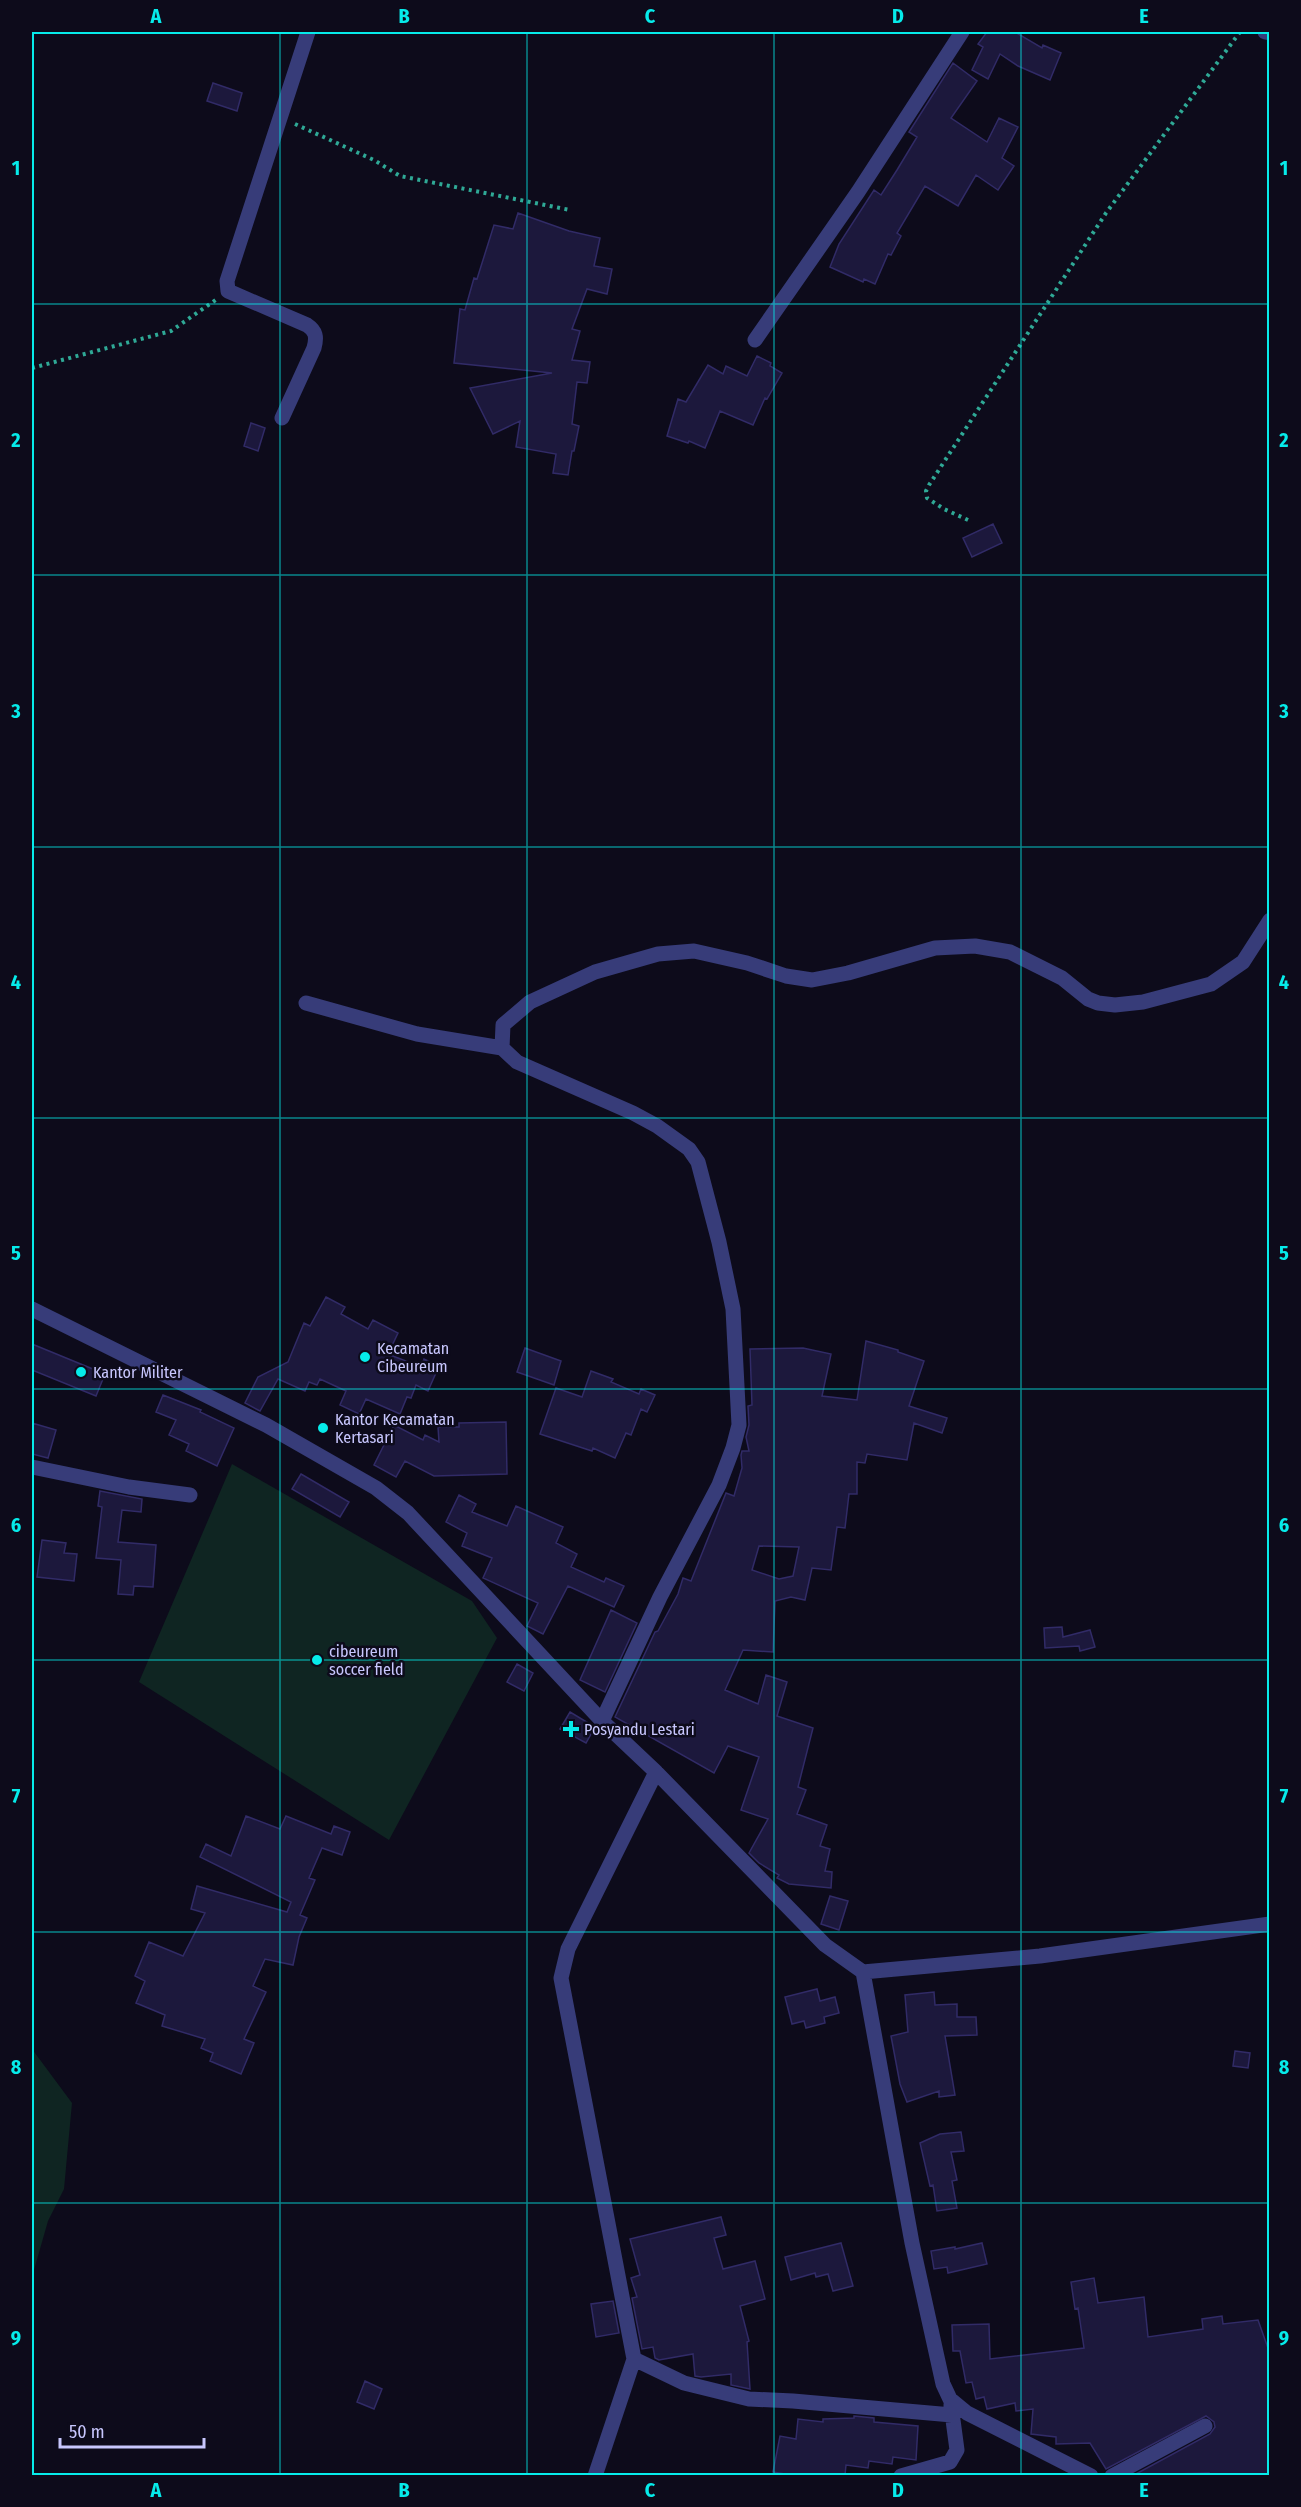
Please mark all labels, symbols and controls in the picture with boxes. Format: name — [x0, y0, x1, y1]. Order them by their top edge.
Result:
text: A — [150, 4, 163, 28]
text: B — [398, 4, 410, 28]
text: C — [645, 4, 656, 28]
text: D — [892, 4, 904, 28]
text: E — [1139, 4, 1149, 28]
text: 1 — [12, 156, 20, 180]
text: 1 — [1280, 156, 1288, 180]
text: 2 — [10, 428, 21, 452]
text: 2 — [1278, 428, 1289, 452]
text: 3 — [10, 699, 21, 723]
text: 3 — [1278, 699, 1289, 723]
text: 4 — [11, 970, 21, 994]
text: 4 — [1279, 970, 1289, 994]
text: 5 — [11, 1241, 21, 1265]
text: 5 — [1279, 1241, 1289, 1265]
place label: Kecamatan Cibeureum — [377, 1339, 449, 1376]
marker: Kecamatan Cibeureum — [358, 1350, 372, 1364]
place label: Kantor Militer — [93, 1363, 183, 1382]
marker: Kantor Militer — [74, 1365, 88, 1379]
place label: Kantor Kecamatan Kertasari — [335, 1410, 455, 1447]
marker: Kantor Kecamatan Kertasari — [316, 1421, 330, 1435]
text: 6 — [11, 1513, 21, 1537]
text: 6 — [1279, 1513, 1289, 1537]
place label: cibeureum soccer field — [329, 1642, 404, 1679]
marker: cibeureum soccer field — [310, 1653, 324, 1667]
marker: Posyandu Lestari — [562, 1720, 580, 1738]
place label: Posyandu Lestari — [584, 1720, 695, 1739]
text: 7 — [12, 1784, 21, 1808]
text: 7 — [1280, 1784, 1289, 1808]
text: 8 — [11, 2055, 22, 2079]
text: 8 — [1279, 2055, 1290, 2079]
text: 9 — [11, 2326, 21, 2350]
text: 9 — [1279, 2326, 1289, 2350]
scale bar — [60, 2411, 204, 2449]
text: 50 m — [69, 2421, 105, 2443]
text: A — [150, 2478, 163, 2502]
text: B — [398, 2478, 410, 2502]
text: C — [645, 2478, 656, 2502]
text: D — [892, 2478, 904, 2502]
text: E — [1139, 2478, 1149, 2502]

